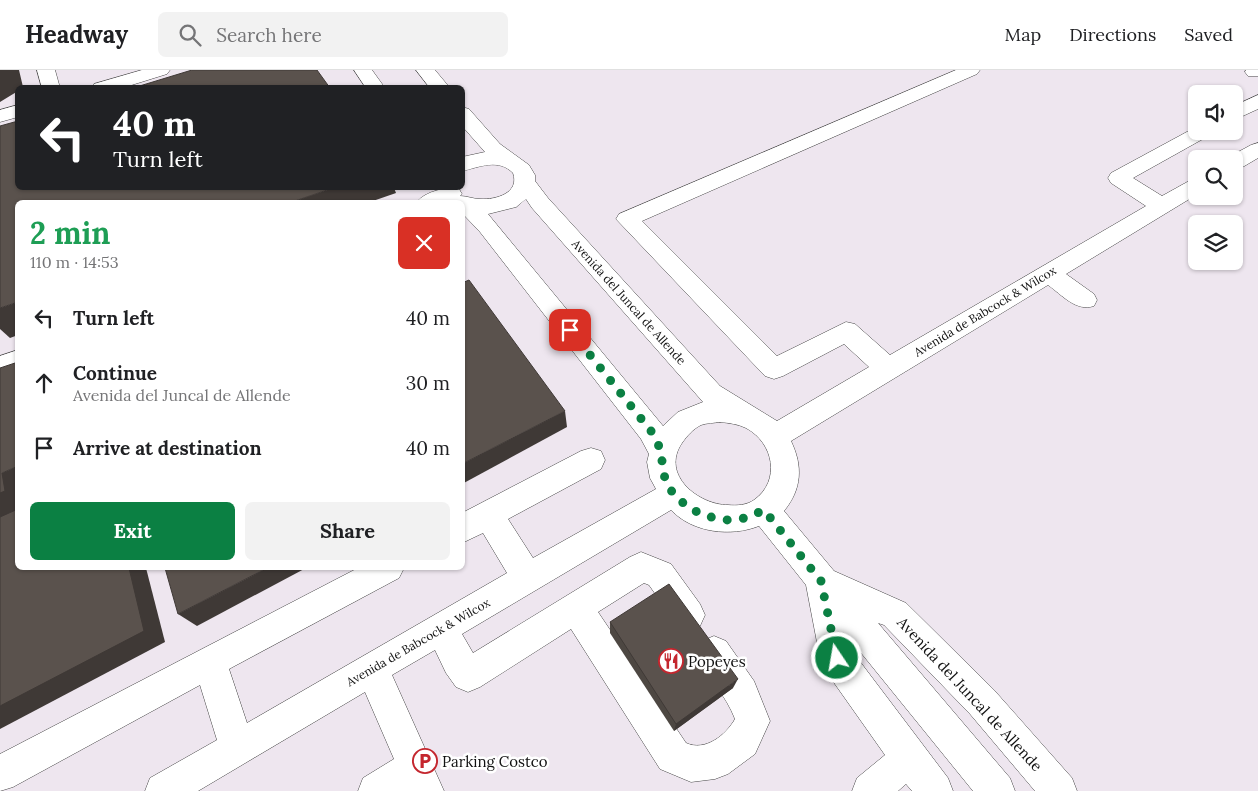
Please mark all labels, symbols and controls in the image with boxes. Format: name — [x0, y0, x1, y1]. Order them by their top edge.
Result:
search box — [158, 12, 508, 57]
text: Headway — [25, 19, 128, 50]
icon: search — [176, 21, 204, 49]
text: Search here — [216, 23, 322, 47]
text: Map — [1005, 23, 1041, 46]
text: Directions — [1069, 23, 1156, 46]
text: Saved — [1184, 23, 1233, 46]
map controls — [1188, 85, 1243, 270]
button: sound — [1188, 85, 1243, 140]
text: 40 m — [113, 101, 196, 146]
icon: left — [30, 105, 95, 170]
text: Turn left — [113, 145, 203, 173]
button: search — [1188, 150, 1243, 205]
text: 2 min — [30, 214, 110, 252]
button: layers — [1188, 215, 1243, 270]
button: close — [398, 217, 450, 269]
street label: Avenida del Juncal de Allende — [568, 236, 690, 368]
text: 110 m · 14:53 — [30, 252, 119, 272]
street label: Avenida de Babcock & Wilcox — [910, 262, 1059, 360]
icon: left — [30, 304, 58, 332]
text: Turn left — [73, 306, 154, 330]
text: 40 m — [406, 306, 450, 330]
pin — [549, 309, 591, 351]
icon: arrive — [556, 316, 584, 344]
text: Continue — [73, 361, 157, 385]
icon: ahead — [30, 369, 58, 397]
text: 30 m — [406, 371, 450, 395]
text: Avenida del Juncal de Allende — [73, 385, 291, 405]
icon: arrive — [30, 434, 58, 462]
text: Arrive at destination — [73, 436, 262, 460]
text: 40 m — [406, 436, 450, 460]
button: Exit — [30, 502, 235, 560]
button: Share — [245, 502, 450, 560]
street label: Avenida de Babcock & Wilcox — [343, 594, 493, 690]
street label: Avenida del Juncal de Allende — [893, 612, 1047, 775]
position arrow — [810, 631, 862, 683]
restaurant icon: Popeyes — [658, 648, 684, 674]
place label: Popeyes — [688, 652, 746, 671]
parking icon: Parking Costco — [412, 748, 438, 774]
place label: Parking Costco — [442, 752, 548, 771]

